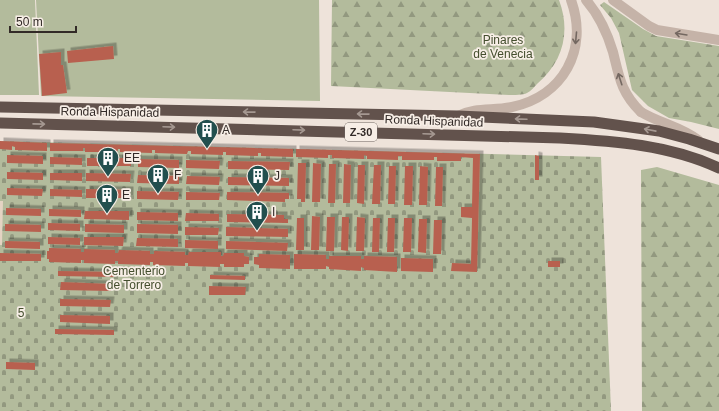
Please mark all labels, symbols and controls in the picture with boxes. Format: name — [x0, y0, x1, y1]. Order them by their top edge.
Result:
scale bar — [10, 8, 76, 34]
text: 50 m — [16, 15, 43, 29]
one-way arrow — [674, 30, 687, 38]
one-way arrow — [573, 31, 580, 44]
park label: Pinares de Venecia — [473, 33, 533, 61]
one-way arrow — [616, 73, 623, 86]
street label: Ronda Hispanidad — [61, 104, 159, 120]
one-way arrow — [243, 108, 256, 116]
one-way arrow — [357, 110, 370, 118]
street label: Ronda Hispanidad — [384, 112, 484, 130]
one-way arrow — [515, 115, 528, 122]
building icon: A — [194, 117, 220, 150]
one-way arrow — [32, 120, 45, 128]
one-way arrow — [162, 123, 175, 131]
place label: A — [222, 123, 230, 137]
road number: Z-30 — [345, 123, 377, 141]
one-way arrow — [644, 125, 657, 133]
one-way arrow — [292, 127, 305, 134]
one-way arrow — [422, 130, 435, 138]
building icon: EE — [95, 145, 121, 178]
place label: EE — [124, 151, 140, 165]
building icon: F — [145, 162, 171, 195]
building icon: J — [245, 163, 271, 196]
place label: F — [174, 168, 181, 182]
place label: J — [274, 169, 280, 183]
building icon: E — [94, 182, 120, 215]
place label: E — [122, 188, 130, 202]
building icon: I — [244, 199, 270, 232]
place label: I — [272, 205, 275, 219]
park label: Cementerio de Torrero — [103, 264, 165, 292]
park label: 5 — [18, 306, 25, 320]

